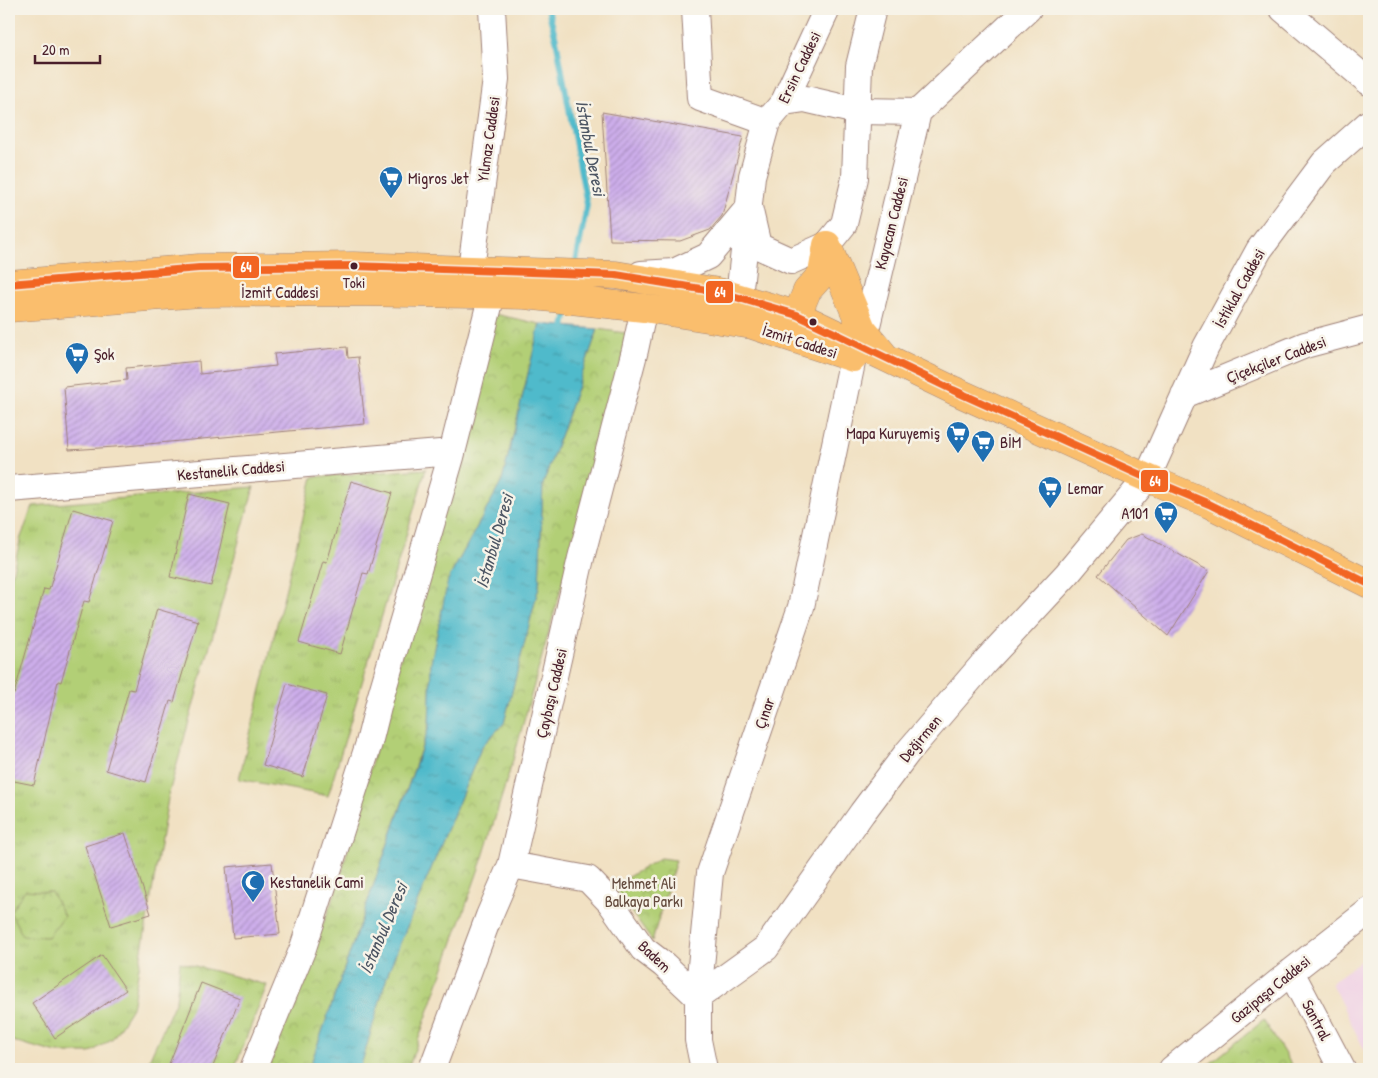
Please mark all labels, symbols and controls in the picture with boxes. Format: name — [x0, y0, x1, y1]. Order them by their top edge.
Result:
street label: Ersin Caddesi — [772, 27, 826, 107]
scale bar — [35, 32, 100, 64]
text: 20 m — [42, 39, 69, 60]
street label: Yılmaz Caddesi — [471, 95, 505, 183]
water label: İstanbul Deresi — [569, 98, 613, 200]
supermarket icon: Migros Jet — [378, 165, 404, 199]
place label: Migros Jet — [408, 167, 469, 189]
street label: Kayacan Caddesi — [869, 174, 913, 272]
street label: İstiklal Caddesi — [1208, 244, 1270, 332]
line badge: 64 — [232, 255, 260, 279]
text: 64 — [241, 257, 252, 276]
marker: Toki — [349, 261, 359, 271]
place label: Toki — [343, 272, 365, 293]
line badge: 64 — [705, 280, 734, 304]
street label: İzmit Caddesi — [241, 281, 319, 303]
text: 64 — [715, 282, 726, 301]
unlabelled marker — [808, 317, 818, 327]
street label: İzmit Caddesi — [760, 319, 840, 363]
street label: Çiçekçiler Caddesi — [1223, 330, 1329, 388]
supermarket icon: Şok — [64, 341, 90, 375]
place label: Şok — [94, 343, 115, 365]
supermarket icon: Mapa Kuruyemiş — [945, 420, 971, 454]
place label: Mapa Kuruyemiş — [846, 422, 940, 444]
supermarket icon: BİM — [970, 429, 996, 463]
place label: BİM — [1000, 431, 1021, 453]
street label: Kestanelik Caddesi — [176, 454, 286, 486]
line badge: 64 — [1140, 469, 1169, 493]
text: 64 — [1150, 471, 1161, 490]
supermarket icon: Lemar — [1037, 475, 1063, 509]
place label: Lemar — [1068, 477, 1104, 499]
water label: İstanbul Deresi — [469, 489, 520, 591]
supermarket icon: A101 — [1153, 500, 1179, 534]
place label: A101 — [1121, 502, 1148, 524]
street label: Çaybaşı Caddesi — [530, 646, 572, 740]
street label: Çınar — [748, 694, 780, 732]
street label: Değirmen — [894, 710, 946, 766]
mosque icon: Kestanelik Cami — [240, 869, 266, 903]
place label: Kestanelik Cami — [270, 871, 364, 893]
park label: Mehmet Ali Balkaya Parkı — [605, 872, 683, 912]
water label: İstanbul Deresi — [353, 877, 414, 977]
street label: Badem — [634, 935, 676, 977]
street label: Gazipaşa Caddesi — [1225, 950, 1315, 1028]
street label: Santral — [1297, 996, 1337, 1045]

